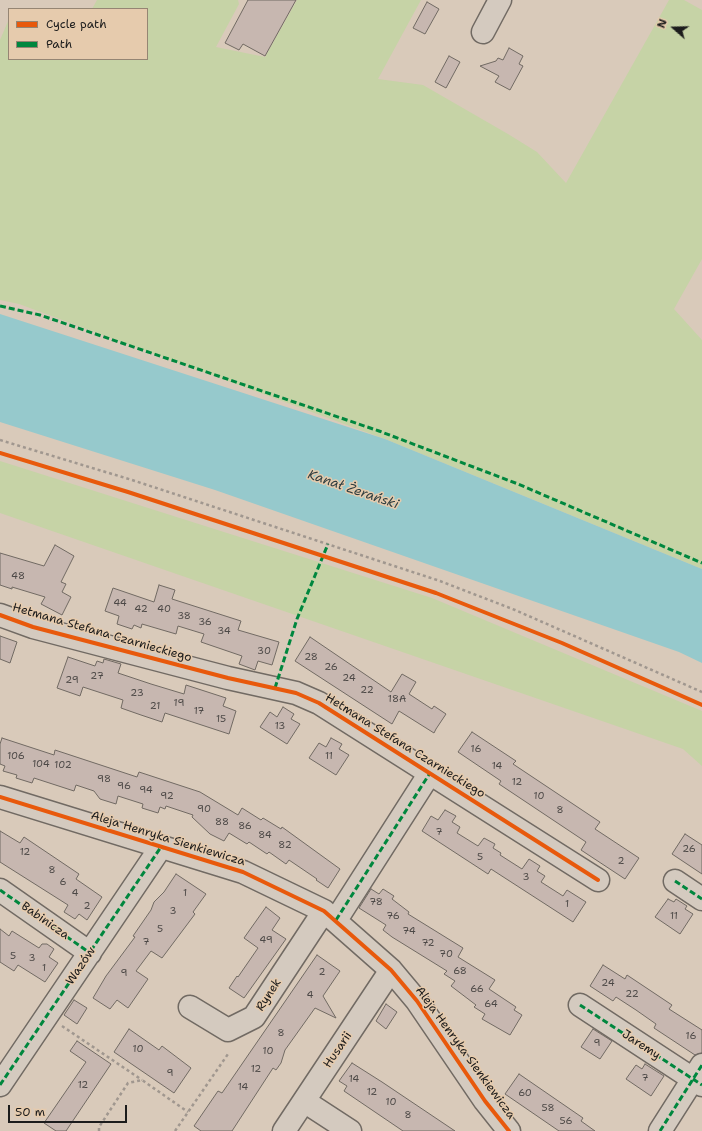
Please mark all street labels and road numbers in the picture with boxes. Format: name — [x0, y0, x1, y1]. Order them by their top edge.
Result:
street label: Hetmana Stefana Czarnieckiego — [11, 600, 193, 666]
street label: Hetmana Stefana Czarnieckiego — [322, 691, 488, 801]
street label: Aleja Henryka Sienkiewicza — [89, 809, 247, 869]
street label: Babinicza — [18, 899, 72, 943]
street label: Wazów — [63, 944, 99, 988]
street label: Rynek — [253, 976, 285, 1014]
street label: Aleja Henryka Sienkiewicza — [412, 984, 518, 1122]
street label: Jaremy — [619, 1027, 663, 1063]
street label: Husarii — [321, 1029, 355, 1071]

